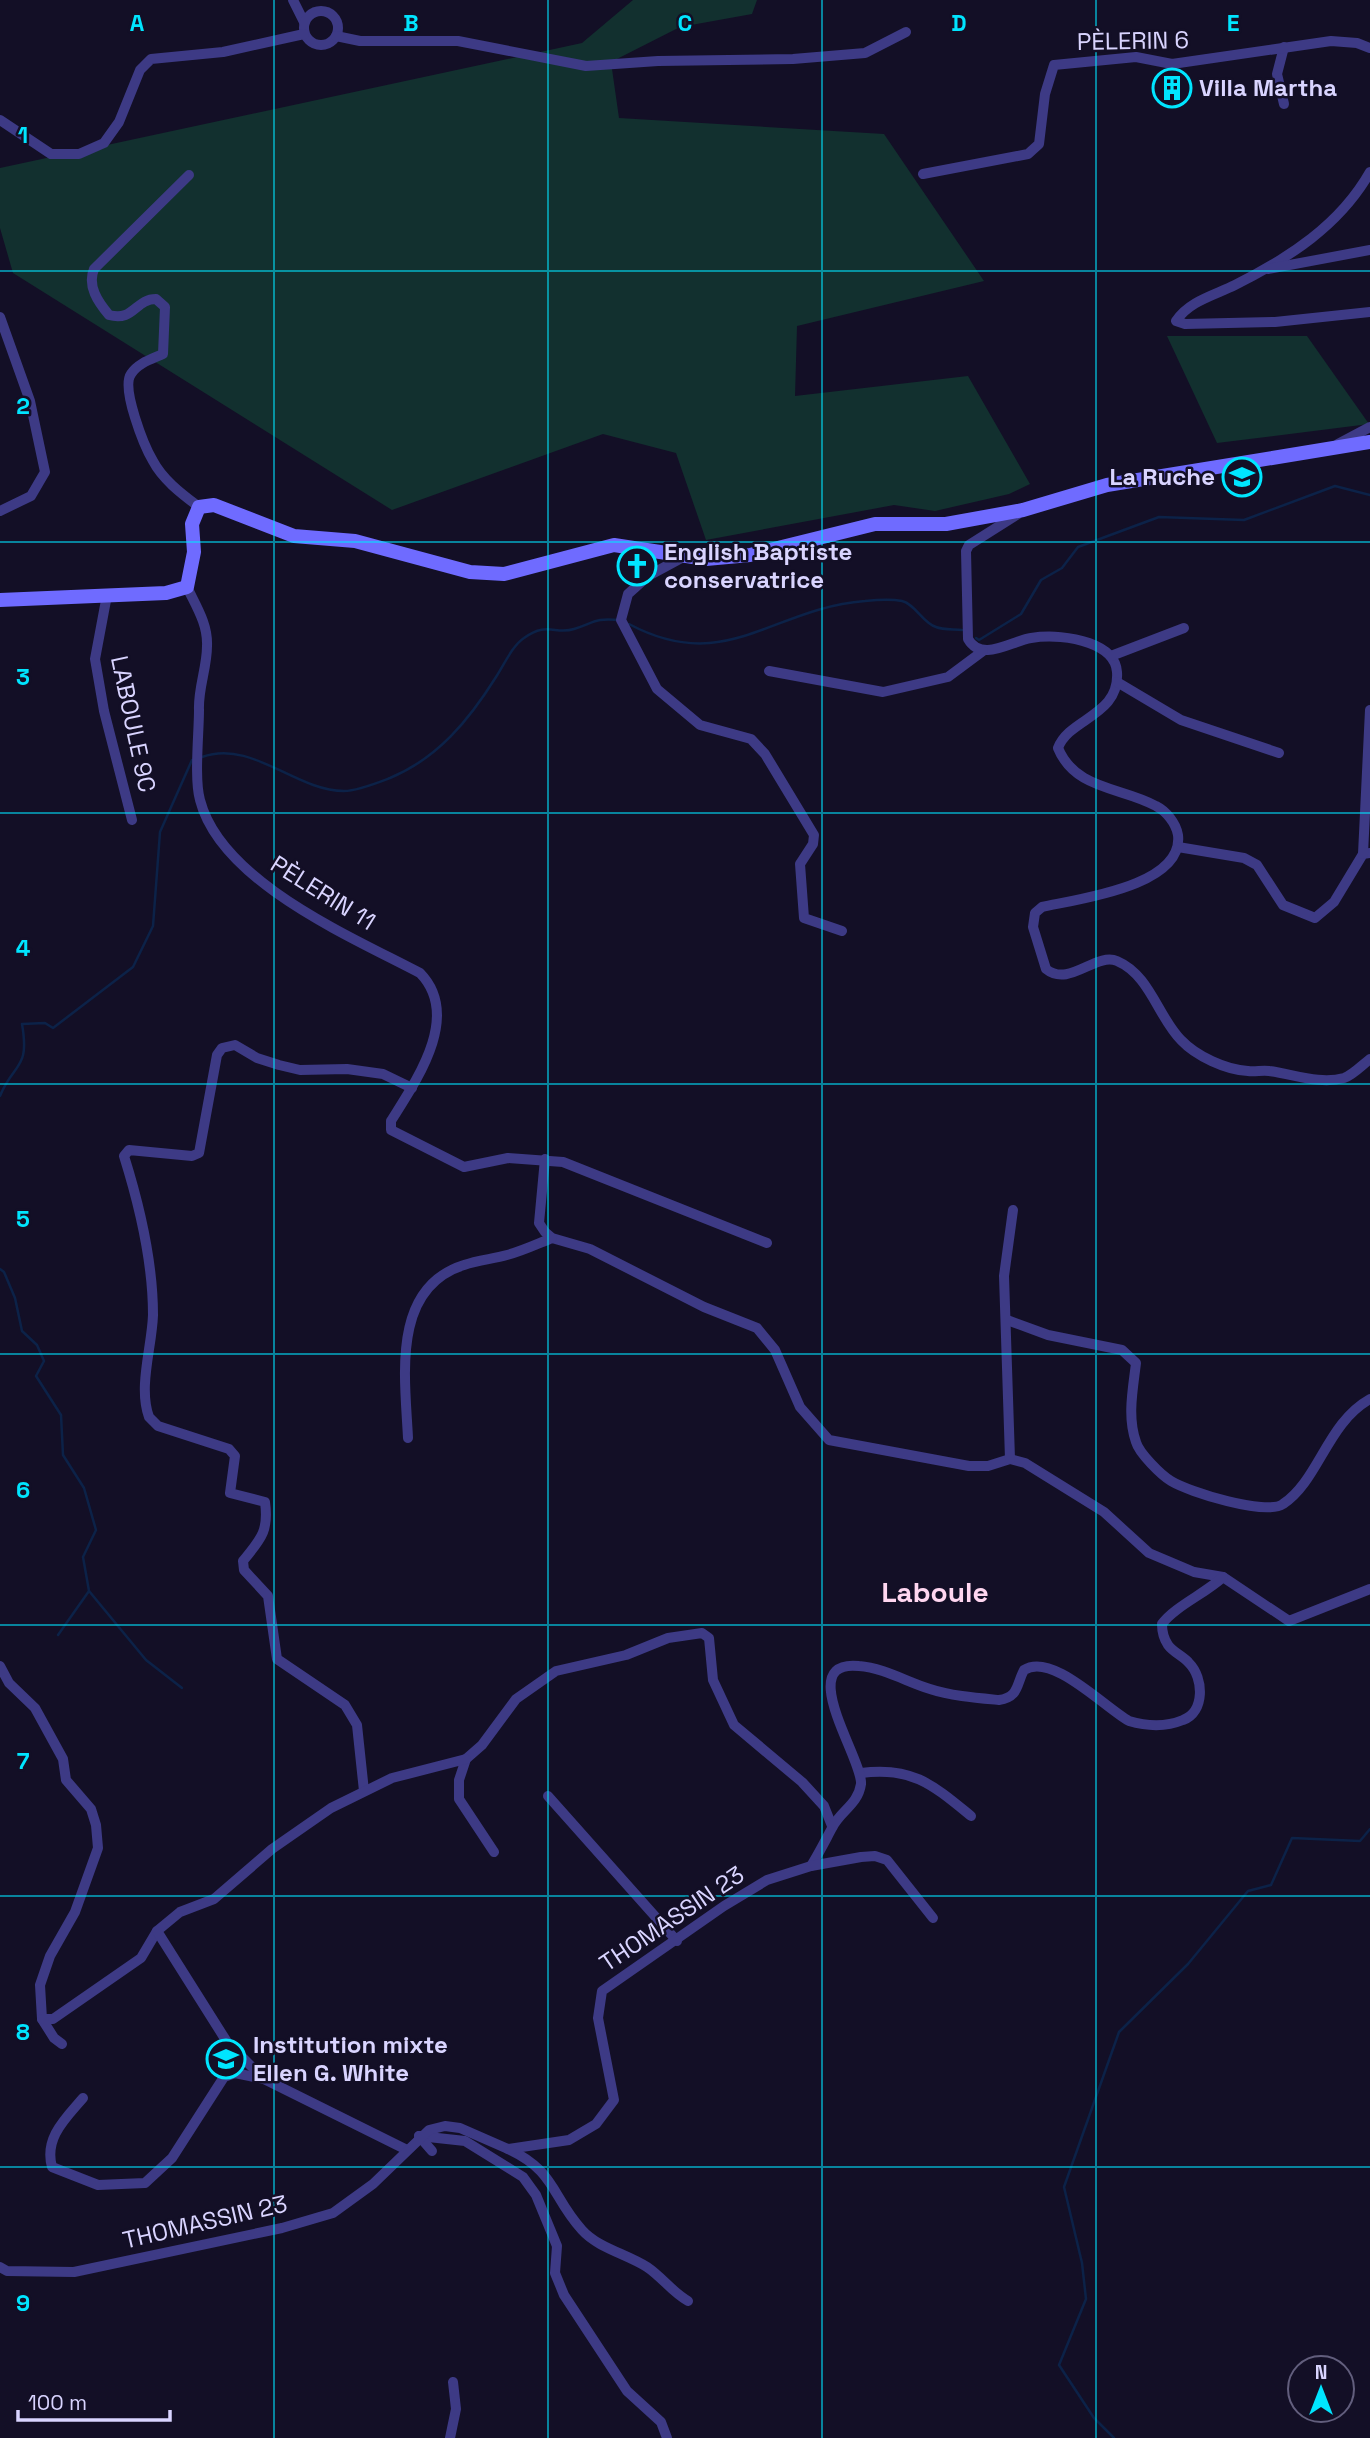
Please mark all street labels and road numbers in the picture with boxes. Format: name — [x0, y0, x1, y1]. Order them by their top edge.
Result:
street label: PÈLERIN 6 — [1077, 24, 1189, 57]
street label: LABOULE 9C — [104, 653, 163, 795]
street label: PÈLERIN 11 — [265, 848, 381, 937]
street label: THOMASSIN 23 — [593, 1859, 750, 1978]
street label: THOMASSIN 23 — [120, 2188, 290, 2256]

